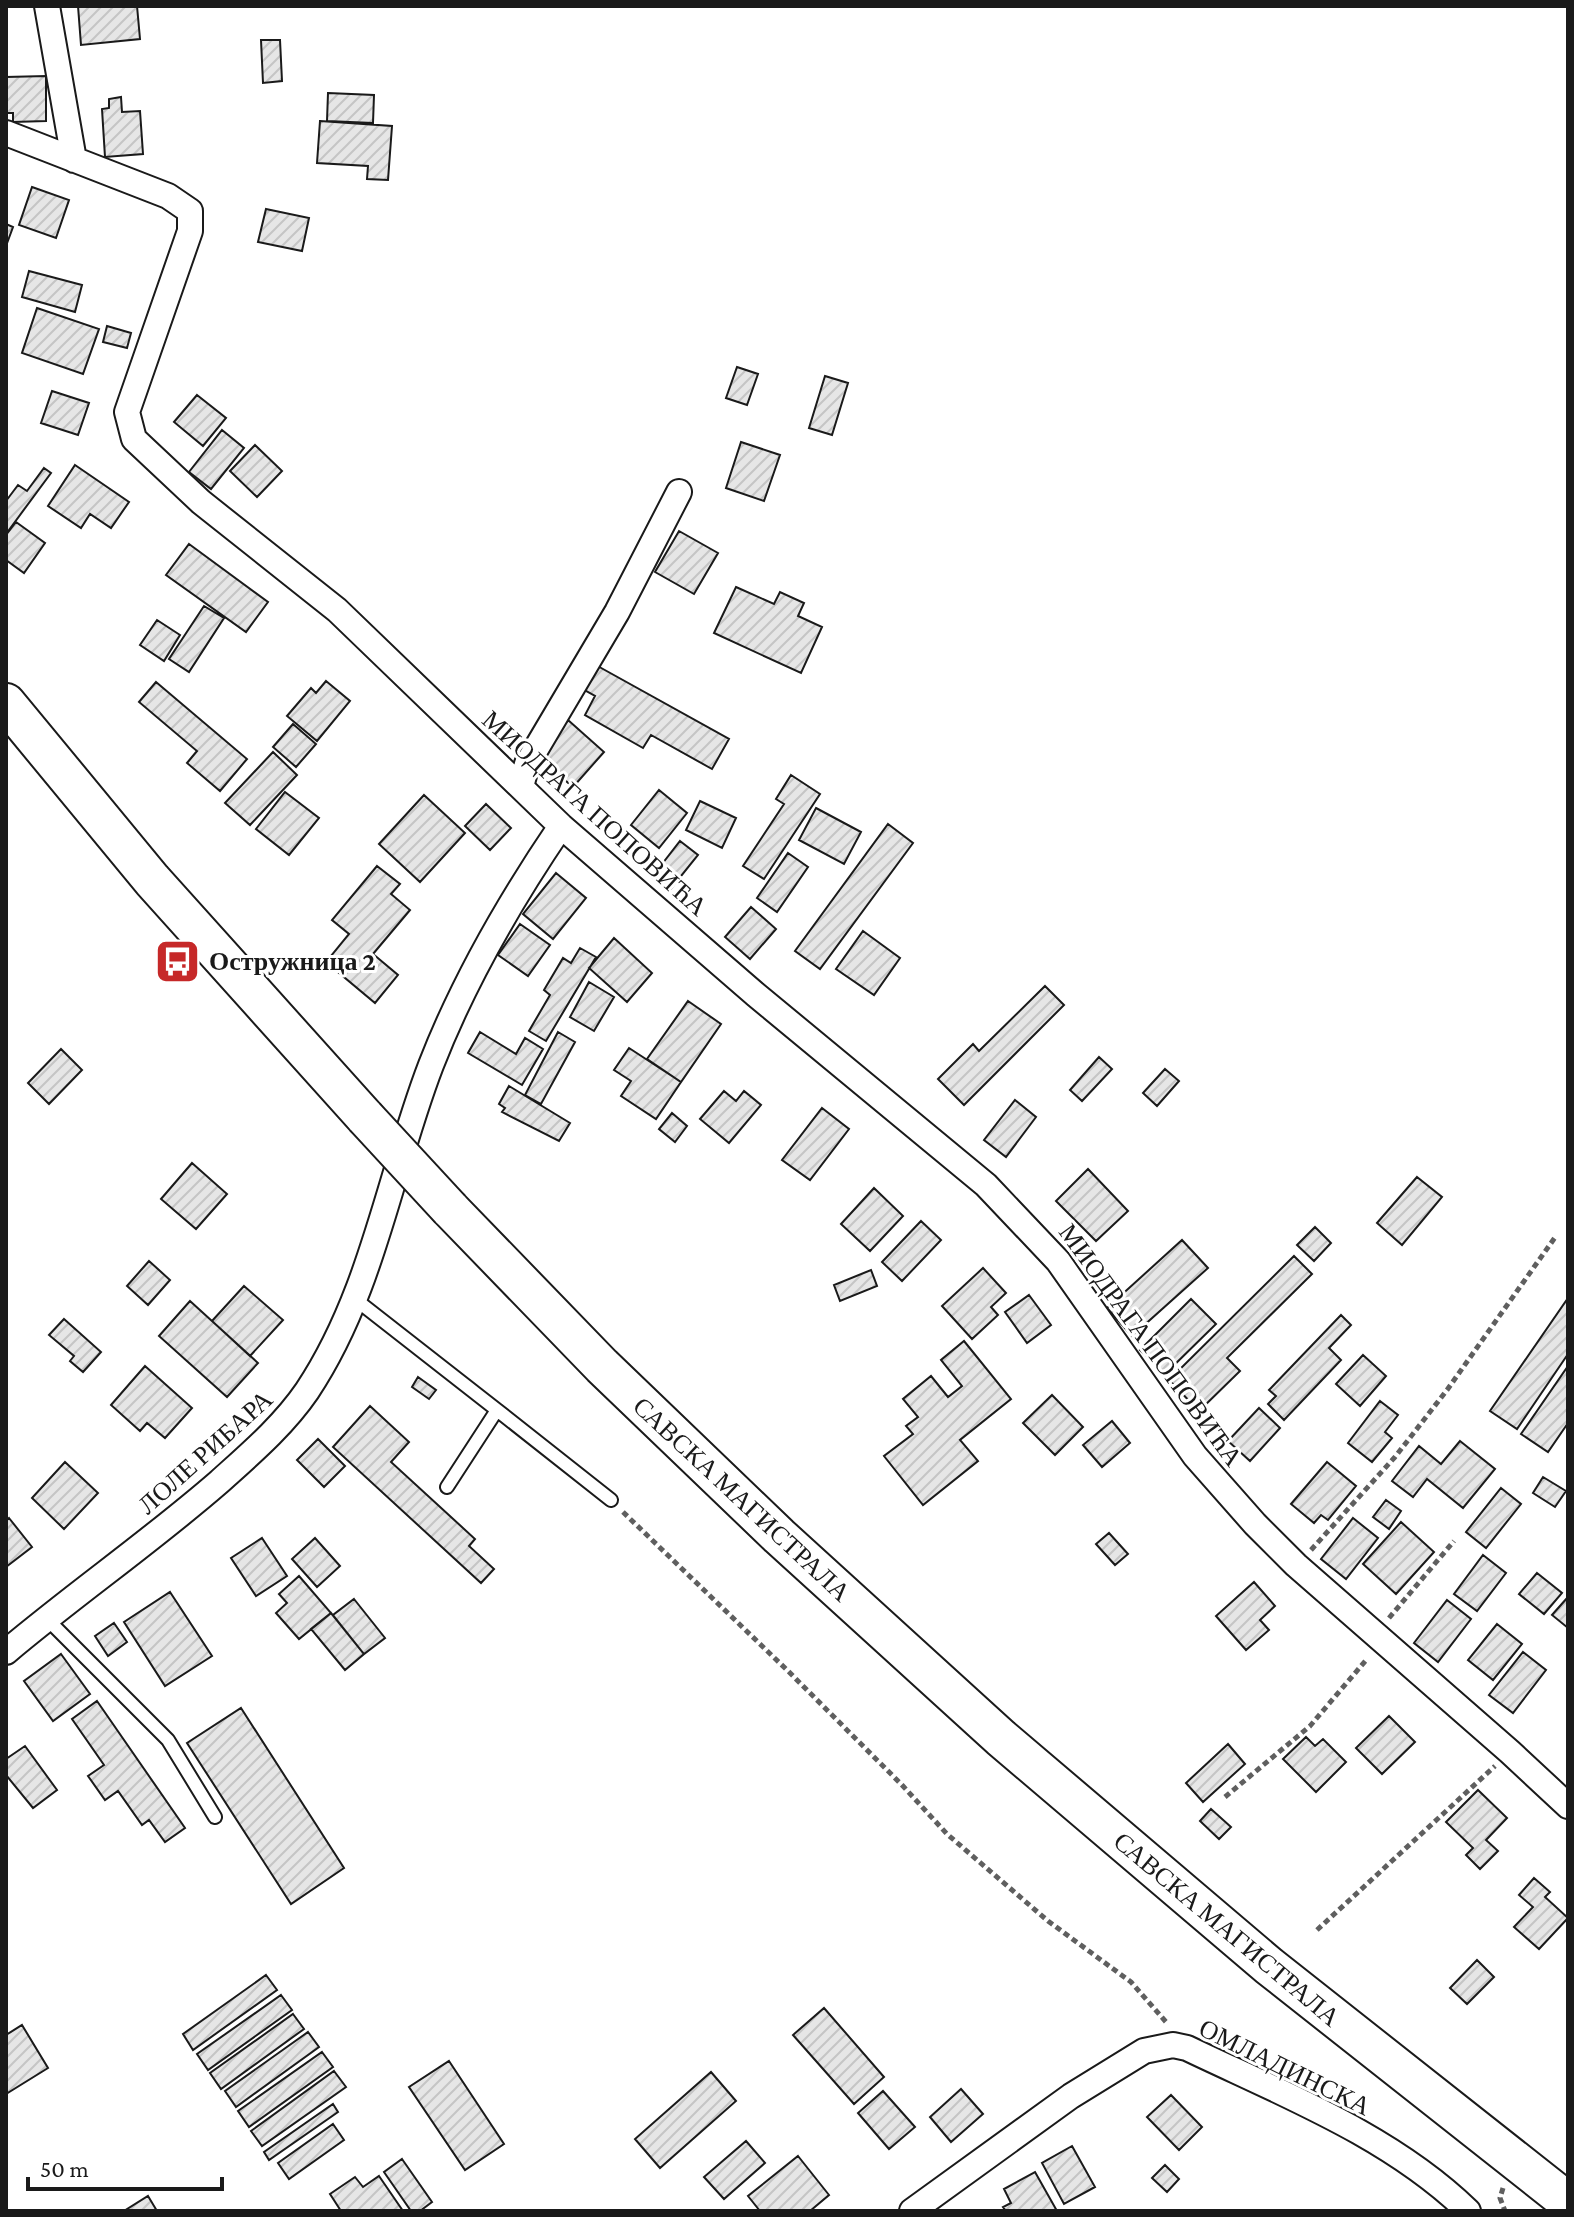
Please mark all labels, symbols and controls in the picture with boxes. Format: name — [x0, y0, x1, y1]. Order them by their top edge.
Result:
street label: МИОДРАГА ПОПОВИЋА — [476, 705, 713, 922]
bus stop icon: Остружница 2 — [154, 937, 202, 985]
place label: Остружница 2 — [209, 947, 376, 976]
street label: МИОДРАГА ПОПОВИЋА — [1053, 1219, 1248, 1472]
street label: ЛОЛЕ РИБАРА — [132, 1385, 278, 1520]
street label: САВСКА МАГИСТРАЛА — [627, 1391, 856, 1608]
street label: САВСКА МАГИСТРАЛА — [1108, 1826, 1346, 2032]
street label: ОМЛАДИНСКА — [1194, 2013, 1375, 2122]
scale bar — [28, 2141, 222, 2191]
text: 50 m — [40, 2155, 89, 2182]

